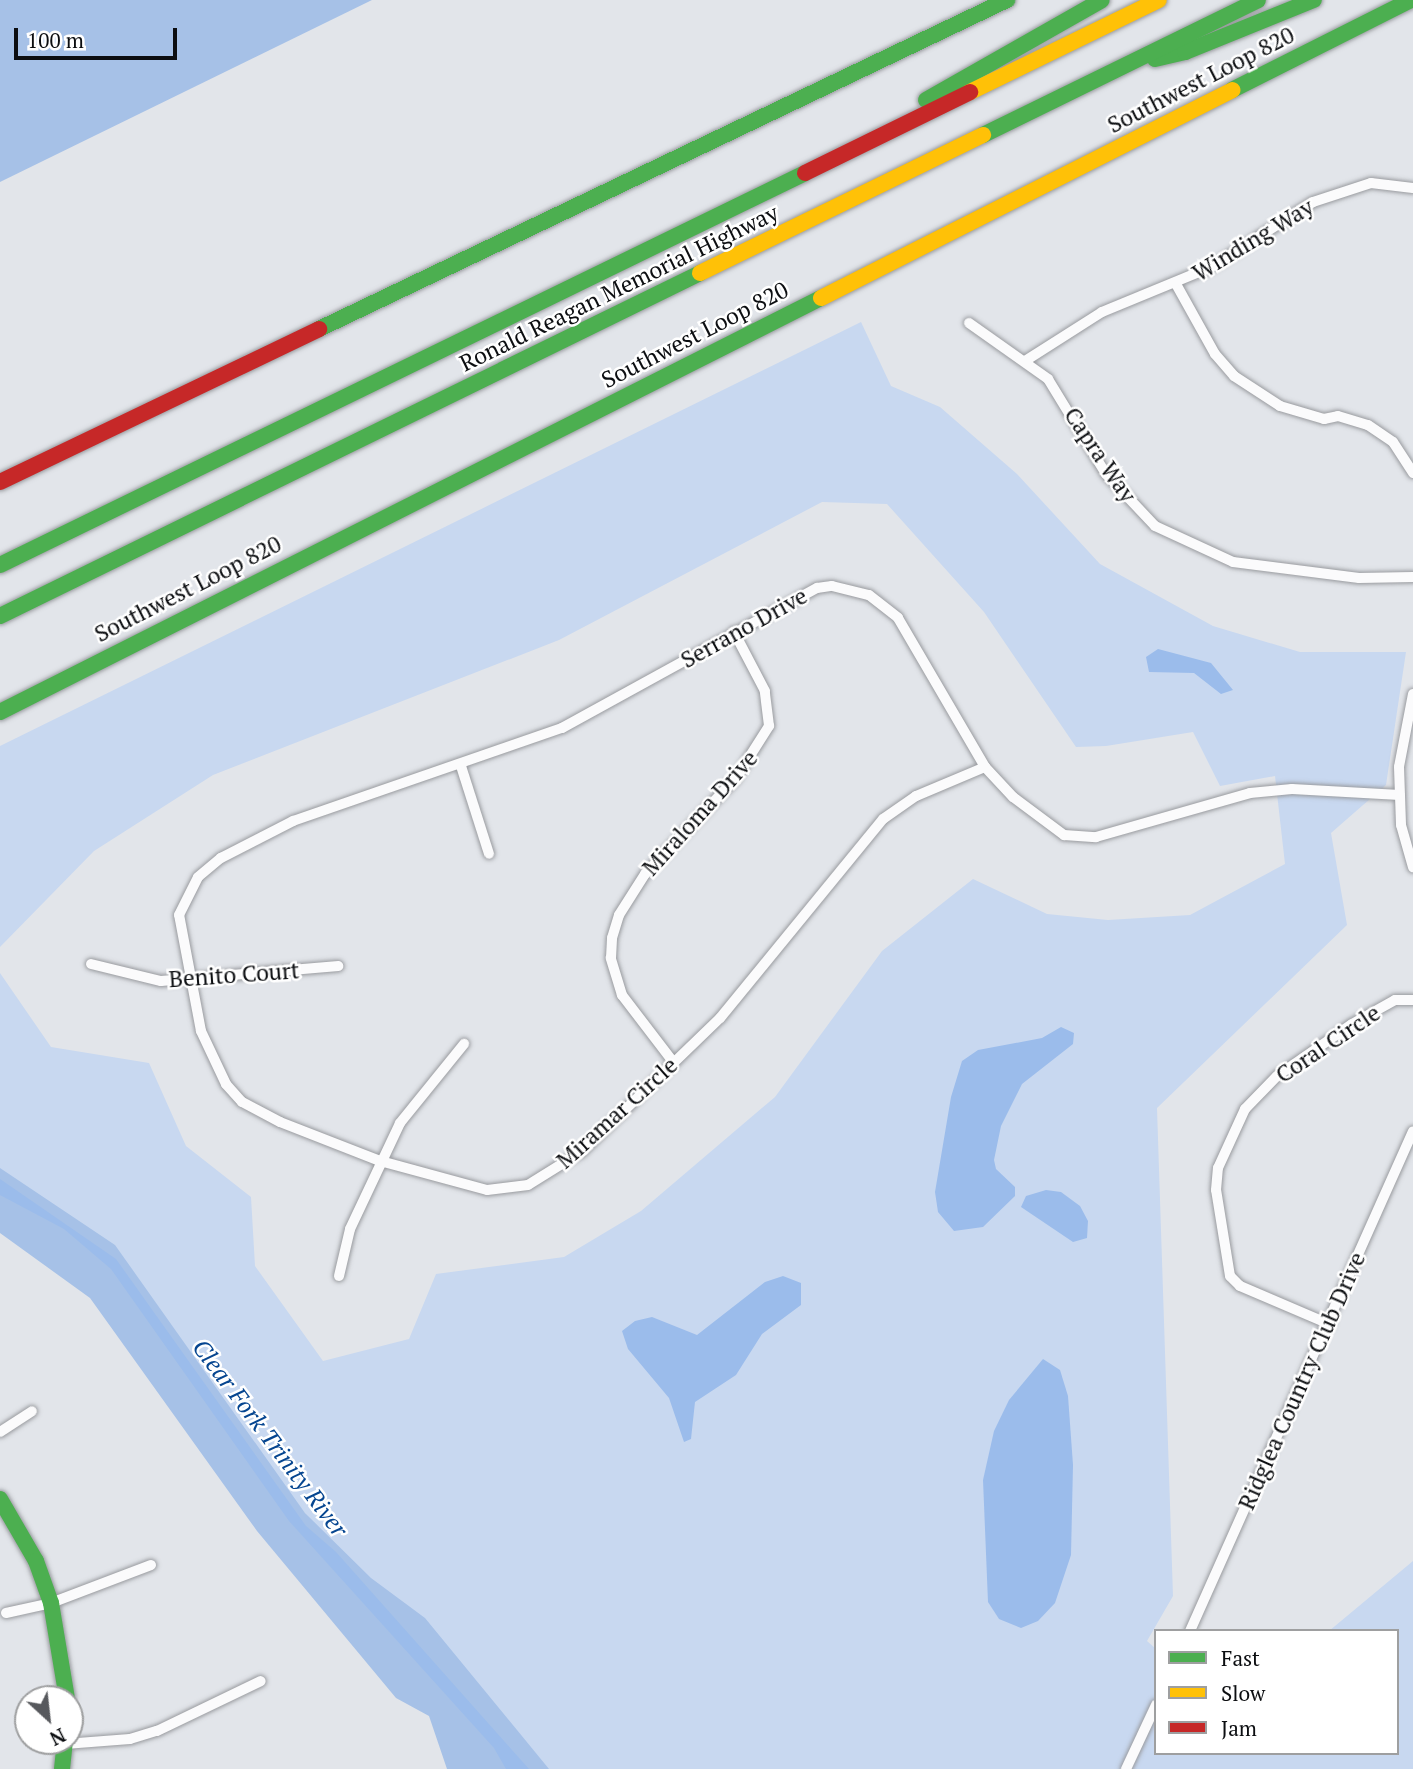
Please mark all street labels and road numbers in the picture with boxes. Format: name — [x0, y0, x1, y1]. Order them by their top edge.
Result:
street label: Southwest Loop 820 — [1103, 21, 1299, 139]
street label: Winding Way — [1187, 193, 1319, 287]
street label: Ronald Reagan Memorial Highway — [455, 199, 783, 377]
street label: Southwest Loop 820 — [597, 276, 793, 394]
street label: Capra Way — [1058, 402, 1142, 508]
street label: Southwest Loop 820 — [90, 530, 286, 648]
street label: Serrano Drive — [676, 582, 812, 674]
street label: Miraloma Drive — [637, 745, 763, 881]
street label: Benito Court — [168, 957, 300, 993]
street label: Coral Circle — [1271, 999, 1385, 1089]
street label: Miramar Circle — [551, 1052, 683, 1174]
street label: Ridglea Country Club Drive — [1233, 1248, 1371, 1514]

